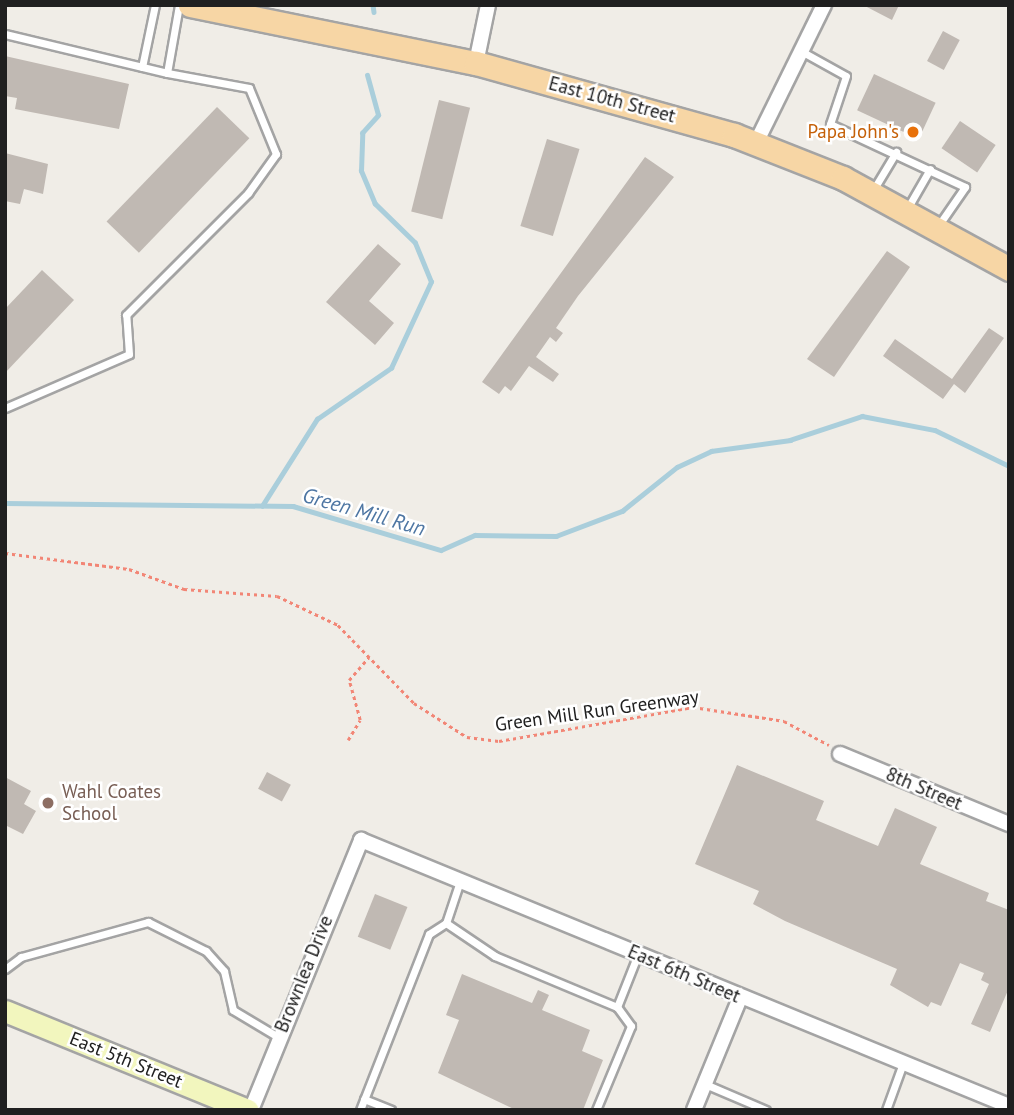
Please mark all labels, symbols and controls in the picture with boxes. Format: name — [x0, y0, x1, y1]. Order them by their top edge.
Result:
street label: East 10th Street — [546, 72, 678, 128]
place label: Papa John's — [807, 121, 899, 143]
marker: Papa John's — [905, 124, 921, 140]
water label: Green Mill Run — [300, 482, 428, 542]
street label: Green Mill Run Greenway — [494, 685, 700, 737]
street label: 8th Street — [882, 763, 966, 815]
place label: Wahl Coates School — [62, 781, 161, 825]
marker: Wahl Coates School — [40, 795, 56, 811]
street label: Brownlea Drive — [270, 912, 338, 1036]
street label: East 6th Street — [624, 940, 744, 1008]
street label: East 5th Street — [66, 1027, 186, 1093]

